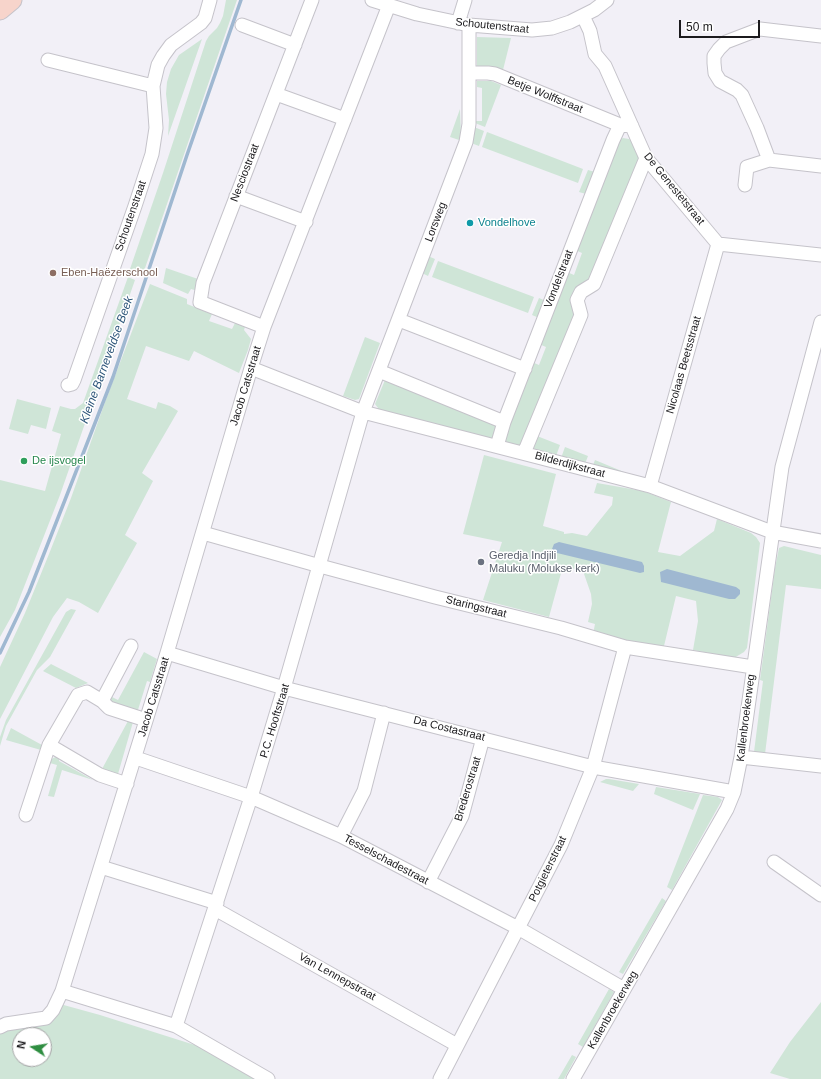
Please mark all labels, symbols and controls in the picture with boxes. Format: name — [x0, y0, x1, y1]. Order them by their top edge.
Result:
scale bar — [681, 12, 762, 38]
street label: Schoutenstraat — [455, 16, 529, 36]
text: 50 m — [686, 20, 713, 34]
street label: Betje Wolffstraat — [505, 74, 585, 116]
street label: Nesciostraat — [228, 142, 262, 204]
street label: De Genestetstraat — [641, 150, 707, 228]
street label: Schoutenstraat — [113, 179, 149, 253]
street label: Lorsweg — [422, 200, 450, 244]
place label: Vondelhove — [478, 216, 535, 230]
marker: Vondelhove — [465, 218, 475, 228]
street label: Vondelstraat — [542, 248, 576, 310]
place label: Eben-Haëzerschool — [61, 266, 158, 280]
marker: Eben-Haëzerschool — [48, 268, 58, 278]
water label: Kleine Barneveldse Beek — [77, 295, 137, 425]
street label: Nicolaas Beetsstraat — [664, 315, 704, 415]
street label: Jacob Catsstraat — [228, 345, 264, 427]
street label: Bilderdijkstraat — [533, 449, 607, 481]
place label: De ijsvogel — [32, 454, 86, 468]
marker: De ijsvogel — [19, 456, 29, 466]
place label: Geredja Indjili Maluku (Molukse kerk) — [489, 549, 600, 575]
marker: Geredja Indjili Maluku (Molukse kerk) — [476, 557, 486, 567]
street label: Staringstraat — [444, 593, 508, 621]
street label: Jacob Catsstraat — [136, 656, 172, 738]
street label: Kallenbroekerweg — [734, 673, 758, 763]
street label: P.C. Hooftstraat — [257, 682, 293, 760]
street label: Da Costastraat — [412, 714, 486, 744]
street label: Brederostraat — [452, 755, 484, 823]
street label: Tesselschadestraat — [341, 832, 431, 888]
street label: Potgieterstraat — [526, 834, 570, 904]
street label: Van Lennepstraat — [296, 950, 378, 1004]
street label: Kallenbroekerweg — [585, 969, 641, 1051]
north arrow — [12, 1027, 52, 1067]
text: N — [15, 1040, 28, 1050]

